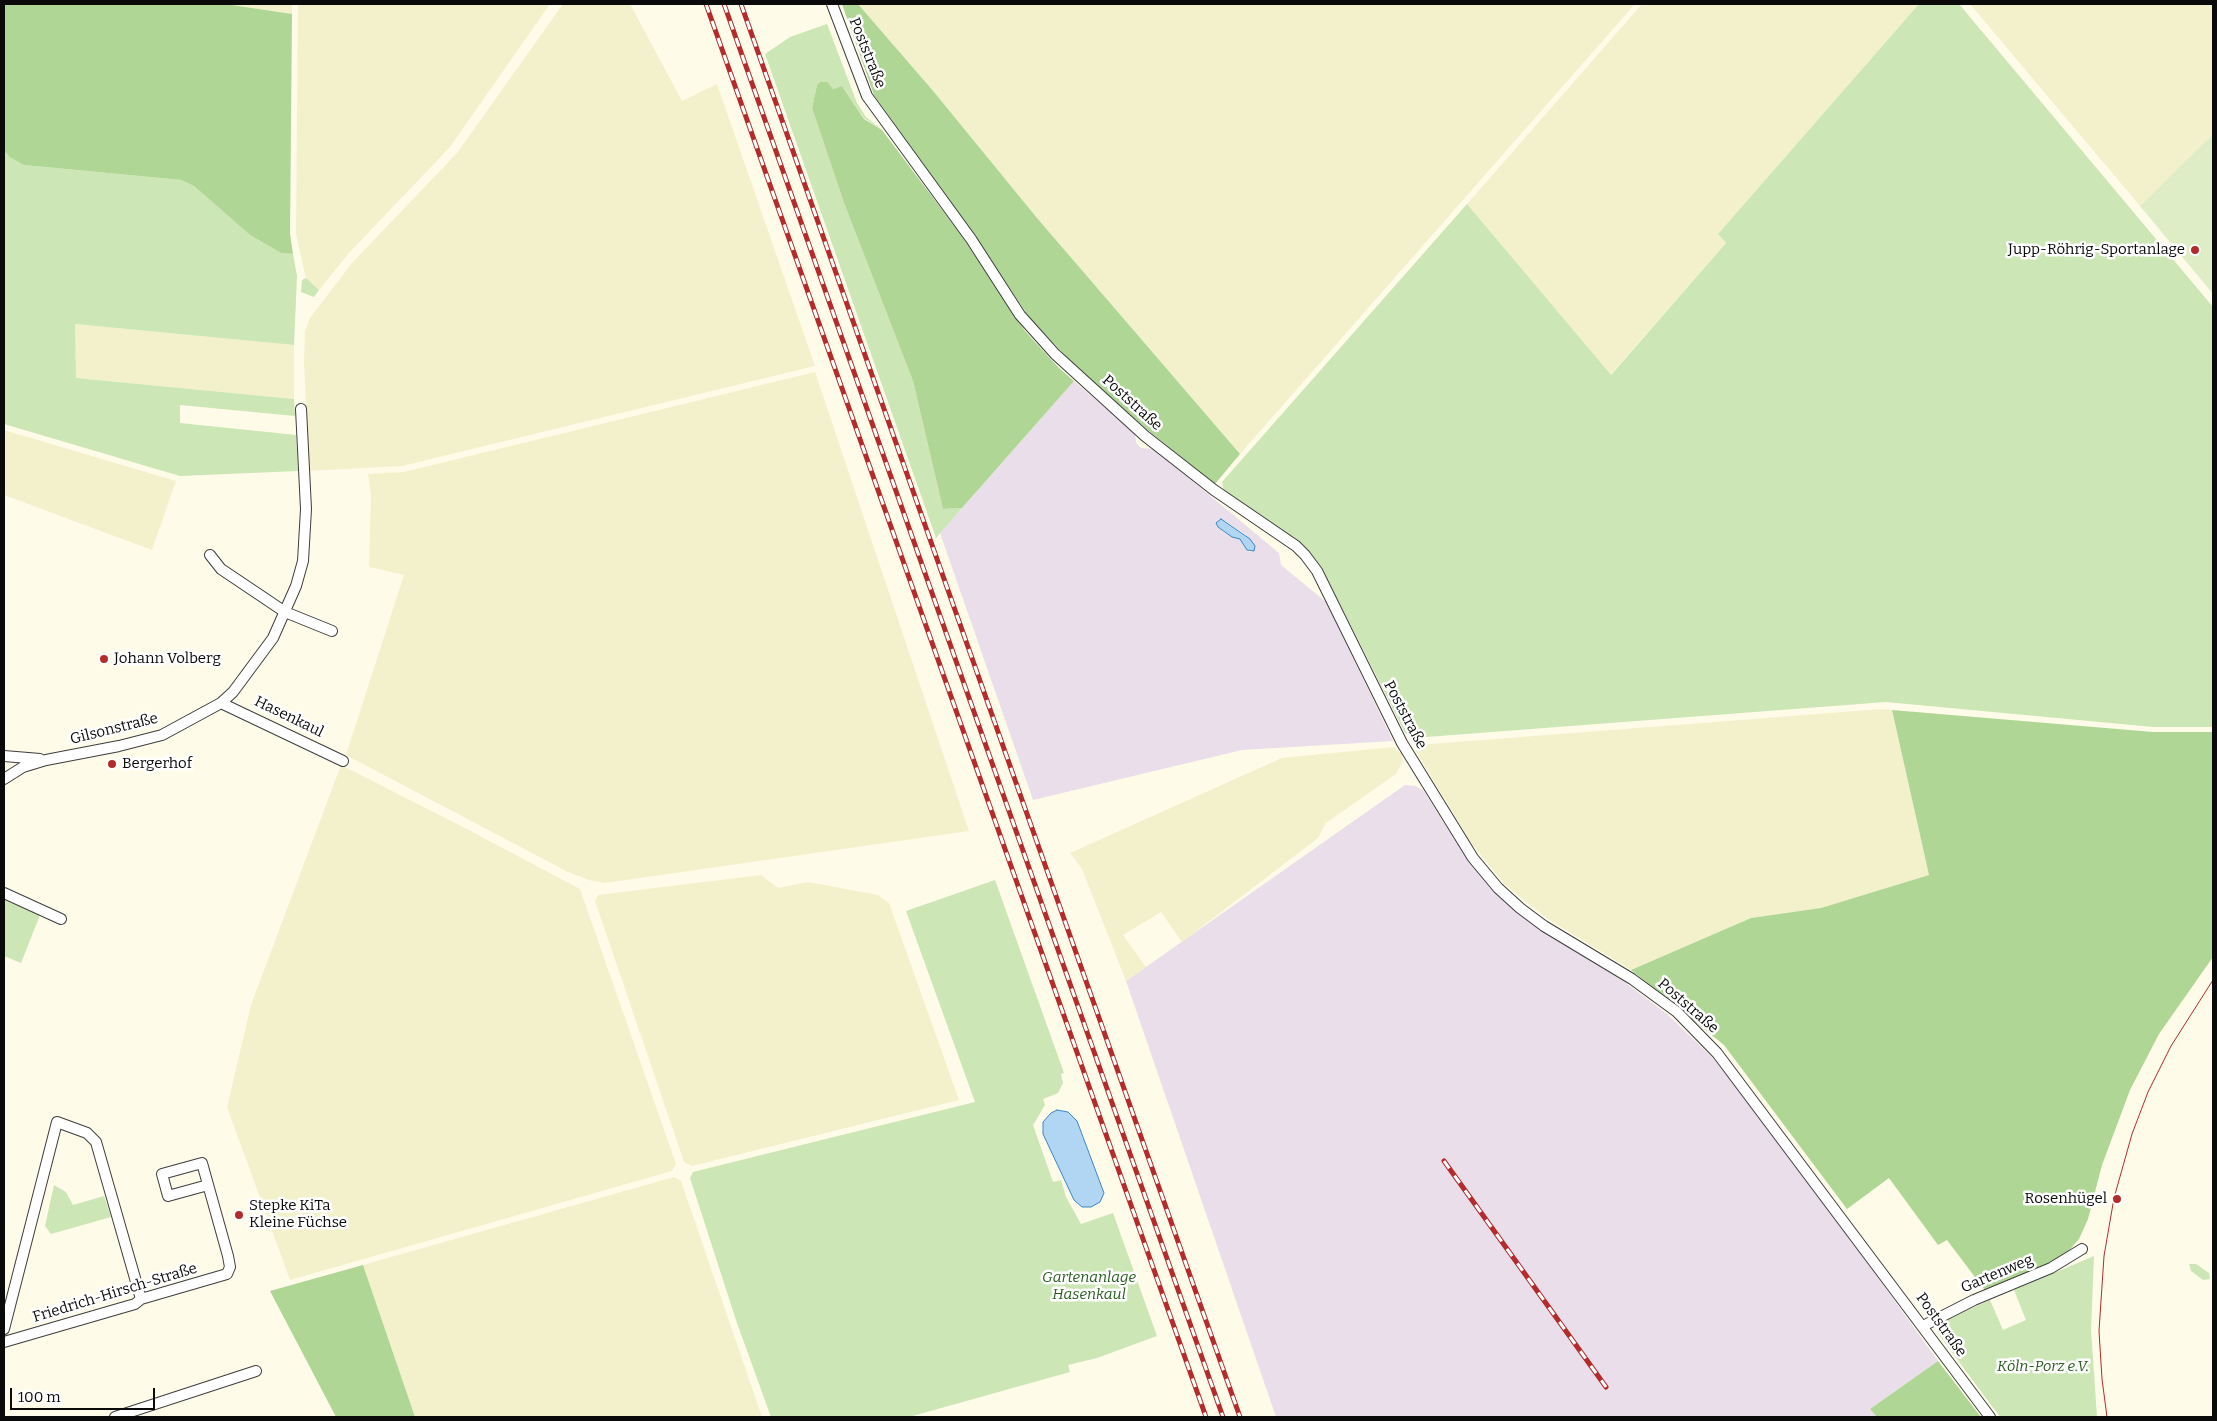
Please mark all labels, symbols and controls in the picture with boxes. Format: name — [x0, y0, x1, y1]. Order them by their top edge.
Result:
street label: Poststraße — [845, 15, 889, 91]
place label: Jupp-Röhrig-Sportanlage — [2008, 241, 2185, 259]
marker: Jupp-Röhrig-Sportanlage — [2189, 244, 2201, 256]
street label: Poststraße — [1098, 371, 1166, 435]
place label: Johann Volberg — [114, 650, 221, 668]
marker: Johann Volberg — [98, 653, 110, 665]
street label: Poststraße — [1380, 678, 1430, 752]
street label: Hasenkaul — [251, 693, 327, 741]
street label: Gilsonstraße — [68, 709, 160, 749]
place label: Bergerhof — [122, 755, 192, 773]
marker: Bergerhof — [106, 758, 118, 770]
street label: Poststraße — [1654, 975, 1722, 1037]
place label: Rosenhügel — [2025, 1190, 2107, 1208]
marker: Rosenhügel — [2111, 1193, 2123, 1205]
place label: Stepke KiTa Kleine Füchse — [249, 1197, 347, 1232]
marker: Stepke KiTa Kleine Füchse — [233, 1209, 245, 1221]
street label: Gartenweg — [1958, 1251, 2036, 1297]
street label: Friedrich-Hirsch-Straße — [31, 1259, 199, 1327]
park label: Gartenanlage Hasenkaul — [1042, 1269, 1136, 1304]
street label: Poststraße — [1912, 1290, 1970, 1360]
park label: Köln-Porz e.V. — [1997, 1358, 2089, 1376]
scale bar — [12, 1378, 158, 1410]
text: 100 m — [18, 1388, 61, 1406]

